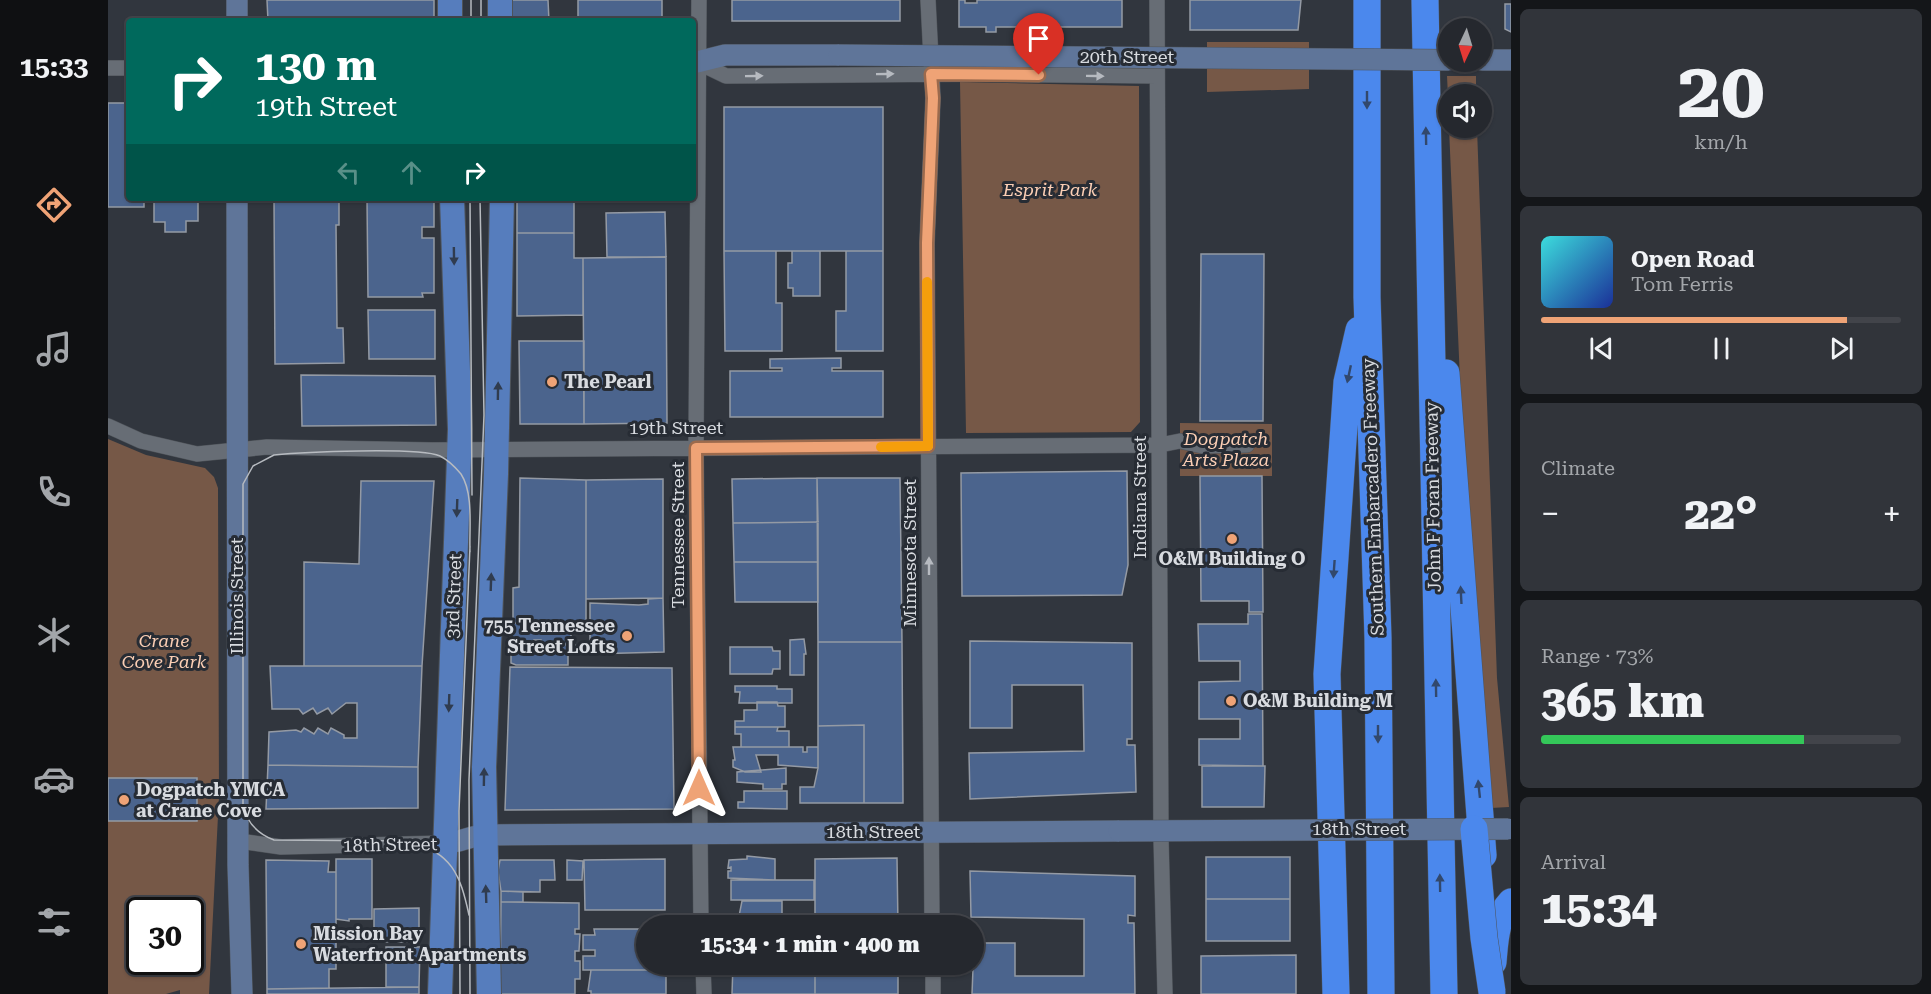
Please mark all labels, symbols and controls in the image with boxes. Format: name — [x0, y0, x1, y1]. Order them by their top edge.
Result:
pin — [1013, 13, 1064, 75]
north arrow — [1438, 18, 1492, 72]
map controls — [1438, 18, 1492, 138]
icon: arrive — [1022, 22, 1055, 55]
text: 130 m — [255, 41, 377, 90]
icon: right — [156, 42, 234, 120]
text: 20 — [1677, 45, 1765, 136]
street label: 20th Street — [1080, 46, 1175, 67]
text: 15:33 — [20, 51, 88, 83]
one-way arrow — [876, 70, 895, 79]
one-way arrow — [745, 71, 764, 81]
one-way arrow — [1085, 71, 1104, 80]
button: sound — [1438, 84, 1492, 138]
text: 19th Street — [255, 91, 397, 123]
one-way arrow — [1362, 91, 1372, 110]
one-way arrow — [1421, 126, 1431, 145]
text: km/h — [1694, 130, 1748, 154]
icon: left — [332, 156, 365, 189]
icon: ahead — [395, 156, 428, 189]
icon: right — [458, 156, 491, 189]
park label: Esprit Park — [1002, 179, 1098, 200]
icon: directions — [33, 184, 75, 226]
one-way arrow — [449, 247, 458, 266]
text: Open Road — [1631, 247, 1754, 272]
text: Tom Ferris — [1631, 272, 1733, 296]
icon: music — [33, 328, 75, 370]
icon: previous — [1585, 332, 1618, 365]
icon: pause — [1705, 332, 1738, 365]
icon: next — [1825, 332, 1858, 365]
street label: Southern Embarcadero Freeway — [1357, 358, 1388, 636]
one-way arrow — [1343, 365, 1353, 384]
place label: The Pearl — [564, 371, 651, 392]
marker: The Pearl — [545, 375, 559, 389]
one-way arrow — [493, 381, 503, 400]
street label: John F Foran Freeway — [1420, 401, 1445, 592]
street label: 19th Street — [629, 417, 724, 438]
park label: Dogpatch Arts Plaza — [1182, 428, 1269, 470]
street label: Indiana Street — [1129, 435, 1150, 558]
text: Climate — [1541, 456, 1615, 480]
street label: Tennessee Street — [667, 461, 688, 608]
icon: phone — [33, 471, 75, 513]
street label: Minnesota Street — [899, 479, 920, 627]
text: 22° — [1685, 487, 1758, 540]
text: − — [1541, 494, 1559, 533]
text: + — [1883, 494, 1901, 533]
one-way arrow — [453, 499, 462, 518]
marker: O&M Building O — [1225, 532, 1239, 546]
street label: Illinois Street — [226, 537, 247, 654]
place label: O&M Building O — [1159, 548, 1305, 569]
street label: 3rd Street — [442, 553, 465, 639]
one-way arrow — [924, 557, 934, 576]
one-way arrow — [1329, 559, 1338, 578]
one-way arrow — [487, 572, 496, 591]
one-way arrow — [1457, 585, 1466, 604]
icon: climate — [33, 614, 75, 656]
place label: 755 Tennessee Street Lofts — [484, 615, 615, 657]
marker: 755 Tennessee Street Lofts — [620, 629, 634, 643]
park label: Crane Cove Park — [122, 630, 207, 672]
text: Range · 73% — [1541, 644, 1653, 668]
text: 365 km — [1541, 675, 1704, 728]
one-way arrow — [1432, 678, 1441, 697]
place label: O&M Building M — [1243, 690, 1393, 711]
one-way arrow — [445, 694, 454, 713]
marker: O&M Building M — [1224, 694, 1238, 708]
one-way arrow — [1373, 724, 1383, 743]
position arrow — [667, 756, 731, 820]
icon: car — [33, 758, 75, 800]
one-way arrow — [479, 767, 489, 786]
place label: Dogpatch YMCA at Crane Cove — [136, 779, 285, 821]
one-way arrow — [1474, 779, 1484, 798]
marker: Dogpatch YMCA at Crane Cove — [117, 793, 131, 807]
street label: 18th Street — [1312, 818, 1407, 839]
street label: 18th Street — [826, 821, 921, 842]
street label: 18th Street — [342, 833, 438, 856]
text: Arrival — [1541, 850, 1606, 874]
one-way arrow — [1435, 873, 1445, 892]
text: 15:34 — [1541, 881, 1657, 934]
one-way arrow — [481, 884, 491, 903]
speed limit sign: 30 — [126, 897, 204, 975]
icon: filters — [33, 901, 75, 943]
place label: Mission Bay Waterfront Apartments — [313, 923, 526, 965]
text: 15:34 · 1 min · 400 m — [700, 932, 920, 957]
marker: Mission Bay Waterfront Apartments — [294, 937, 308, 951]

